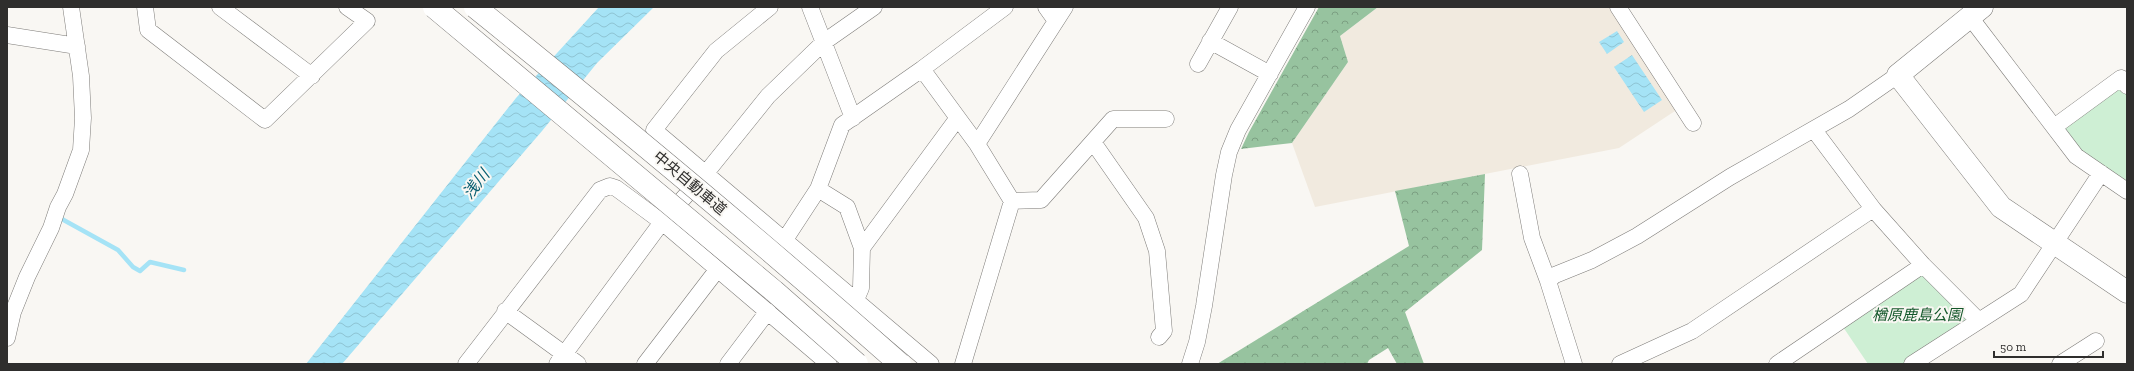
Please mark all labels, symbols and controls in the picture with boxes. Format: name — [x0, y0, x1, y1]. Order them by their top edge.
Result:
street label: 中央自動車道 — [650, 147, 730, 219]
water label: 浅川 — [459, 164, 495, 202]
park label: 楢原鹿島公園 — [1872, 306, 1964, 324]
scale bar — [1994, 333, 2103, 359]
text: 50 m — [2000, 340, 2027, 354]

